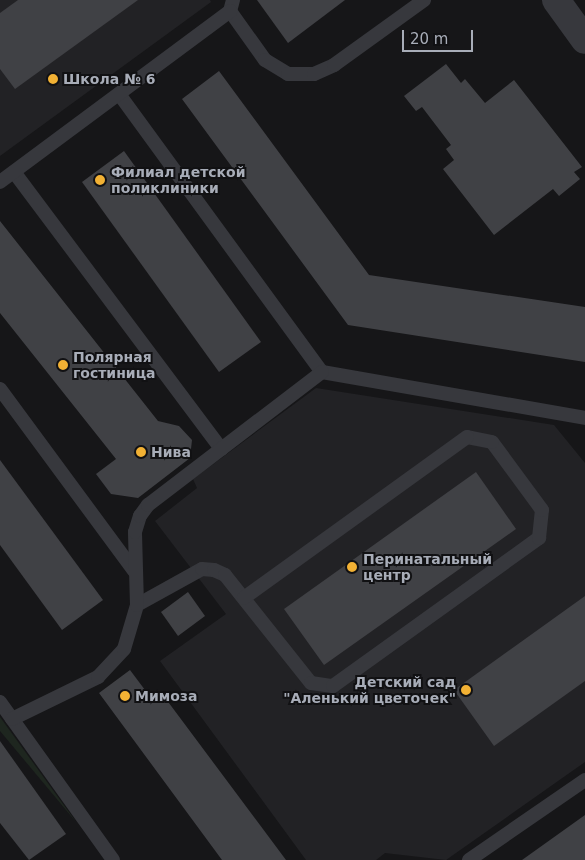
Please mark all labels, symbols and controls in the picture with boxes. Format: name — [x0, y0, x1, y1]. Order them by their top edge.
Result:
scale bar — [405, 20, 476, 52]
text: 20 m — [410, 30, 448, 48]
place label: Школа № 6 — [63, 71, 155, 87]
marker: Школа № 6 — [47, 73, 59, 85]
place label: Филиал детской поликлиники — [111, 164, 245, 196]
marker: Филиал детской поликлиники — [93, 173, 107, 187]
place label: Полярная гостиница — [73, 349, 155, 382]
marker: Полярная гостиница — [57, 359, 69, 371]
place label: Нива — [151, 444, 191, 460]
marker: Нива — [135, 446, 147, 458]
place label: Перинатальный центр — [363, 551, 492, 584]
marker: Перинатальный центр — [345, 560, 359, 574]
place label: Детский сад "Аленький цветочек" — [283, 674, 456, 706]
marker: Детский сад "Аленький цветочек" — [460, 684, 472, 696]
place label: Мимоза — [135, 688, 197, 704]
marker: Мимоза — [119, 690, 131, 702]

